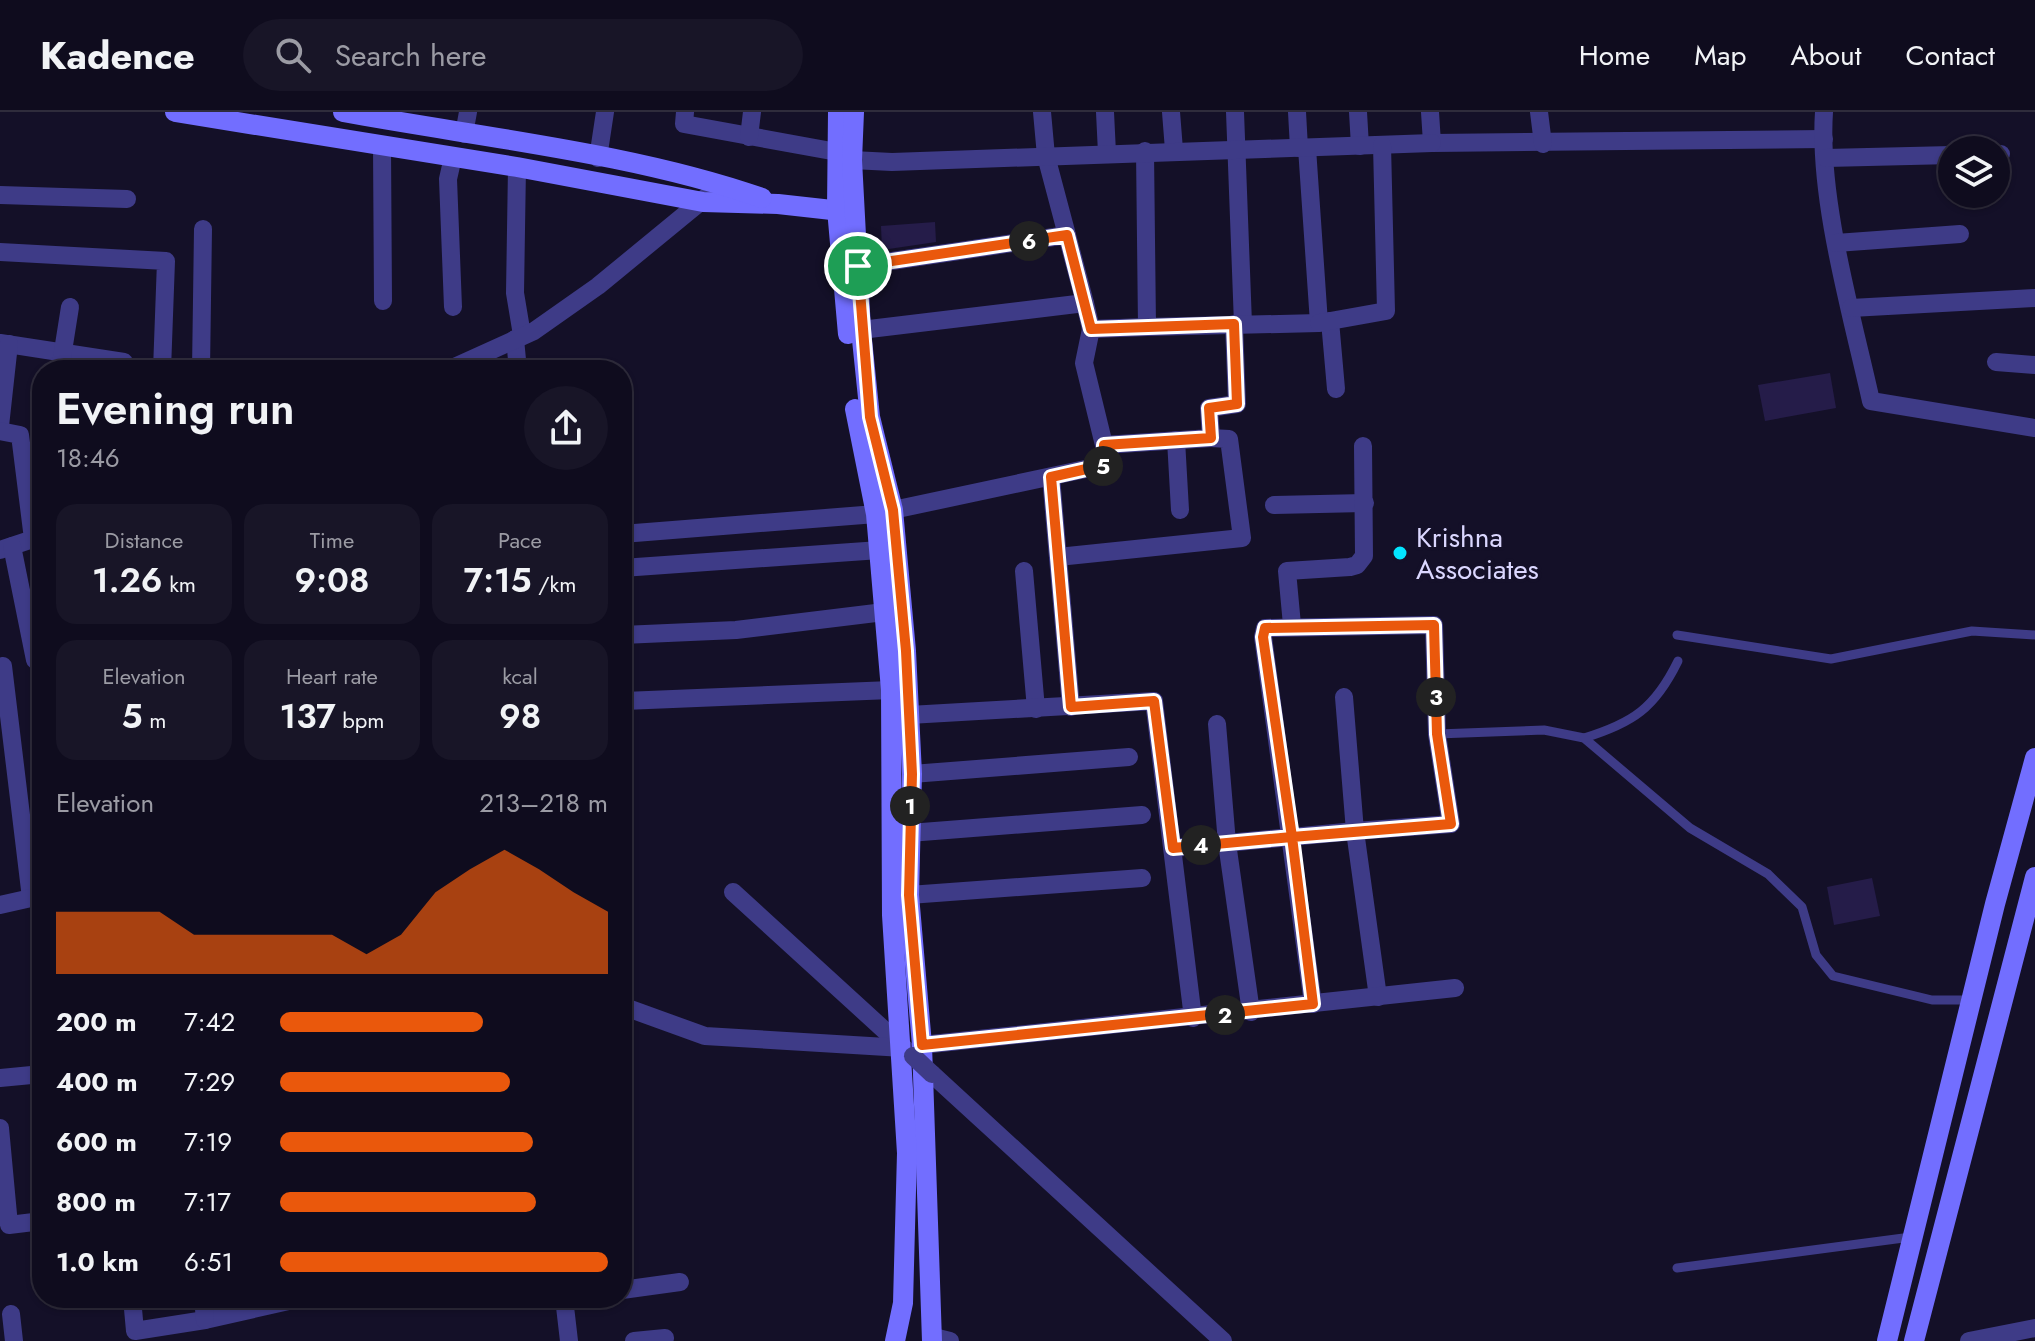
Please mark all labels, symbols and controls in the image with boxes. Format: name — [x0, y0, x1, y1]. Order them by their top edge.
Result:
search box — [243, 19, 803, 91]
text: Kadence — [40, 28, 195, 83]
icon: search — [271, 33, 315, 77]
text: Search here — [335, 34, 486, 77]
text: Home — [1579, 35, 1650, 76]
text: Map — [1694, 35, 1746, 76]
text: About — [1790, 35, 1862, 76]
text: Contact — [1906, 35, 1995, 76]
map controls — [1938, 136, 2010, 208]
button: layers — [1938, 136, 2010, 208]
pin: 6 — [1009, 221, 1049, 261]
text: 6 — [1022, 225, 1036, 257]
pin — [824, 232, 892, 300]
icon: arrive — [836, 244, 880, 288]
text: Evening run — [56, 377, 295, 441]
button: share — [524, 386, 608, 470]
text: 18:46 — [56, 439, 120, 477]
pin: 5 — [1083, 446, 1123, 486]
text: 5 — [1096, 450, 1110, 482]
place label: Krishna Associates — [1416, 517, 1539, 590]
text: Distance — [105, 524, 183, 556]
text: Time — [310, 524, 354, 556]
text: Pace — [498, 524, 542, 556]
marker: Krishna Associates — [1391, 544, 1409, 562]
text: 1.26 — [92, 556, 163, 605]
text: 9:08 — [295, 556, 369, 605]
text: 7:15 — [464, 556, 532, 605]
text: km — [163, 568, 196, 600]
text: /km — [532, 568, 576, 600]
text: Elevation — [103, 660, 185, 692]
text: Heart rate — [286, 660, 378, 692]
text: kcal — [502, 660, 538, 692]
pin: 3 — [1416, 677, 1456, 717]
text: 3 — [1429, 681, 1443, 713]
text: 5 — [122, 692, 143, 741]
text: 137 — [279, 692, 336, 741]
text: 98 — [499, 692, 541, 741]
text: m — [143, 704, 166, 736]
text: bpm — [336, 704, 385, 736]
text: Elevation — [56, 784, 154, 822]
text: 213–218 m — [479, 784, 608, 822]
pin: 1 — [890, 786, 930, 826]
text: 1 — [904, 790, 916, 822]
pin: 4 — [1181, 825, 1221, 865]
text: 4 — [1193, 829, 1209, 861]
pin: 2 — [1205, 995, 1245, 1035]
text: 2 — [1218, 999, 1232, 1031]
text: 200 m — [56, 1003, 137, 1041]
text: 7:42 — [184, 1003, 235, 1041]
text: 400 m — [56, 1063, 138, 1101]
text: 7:29 — [184, 1063, 235, 1101]
text: 600 m — [56, 1123, 137, 1161]
text: 7:19 — [184, 1123, 232, 1161]
text: 800 m — [56, 1183, 136, 1221]
text: 7:17 — [184, 1183, 231, 1221]
text: 1.0 km — [56, 1243, 139, 1281]
text: 6:51 — [184, 1243, 233, 1281]

